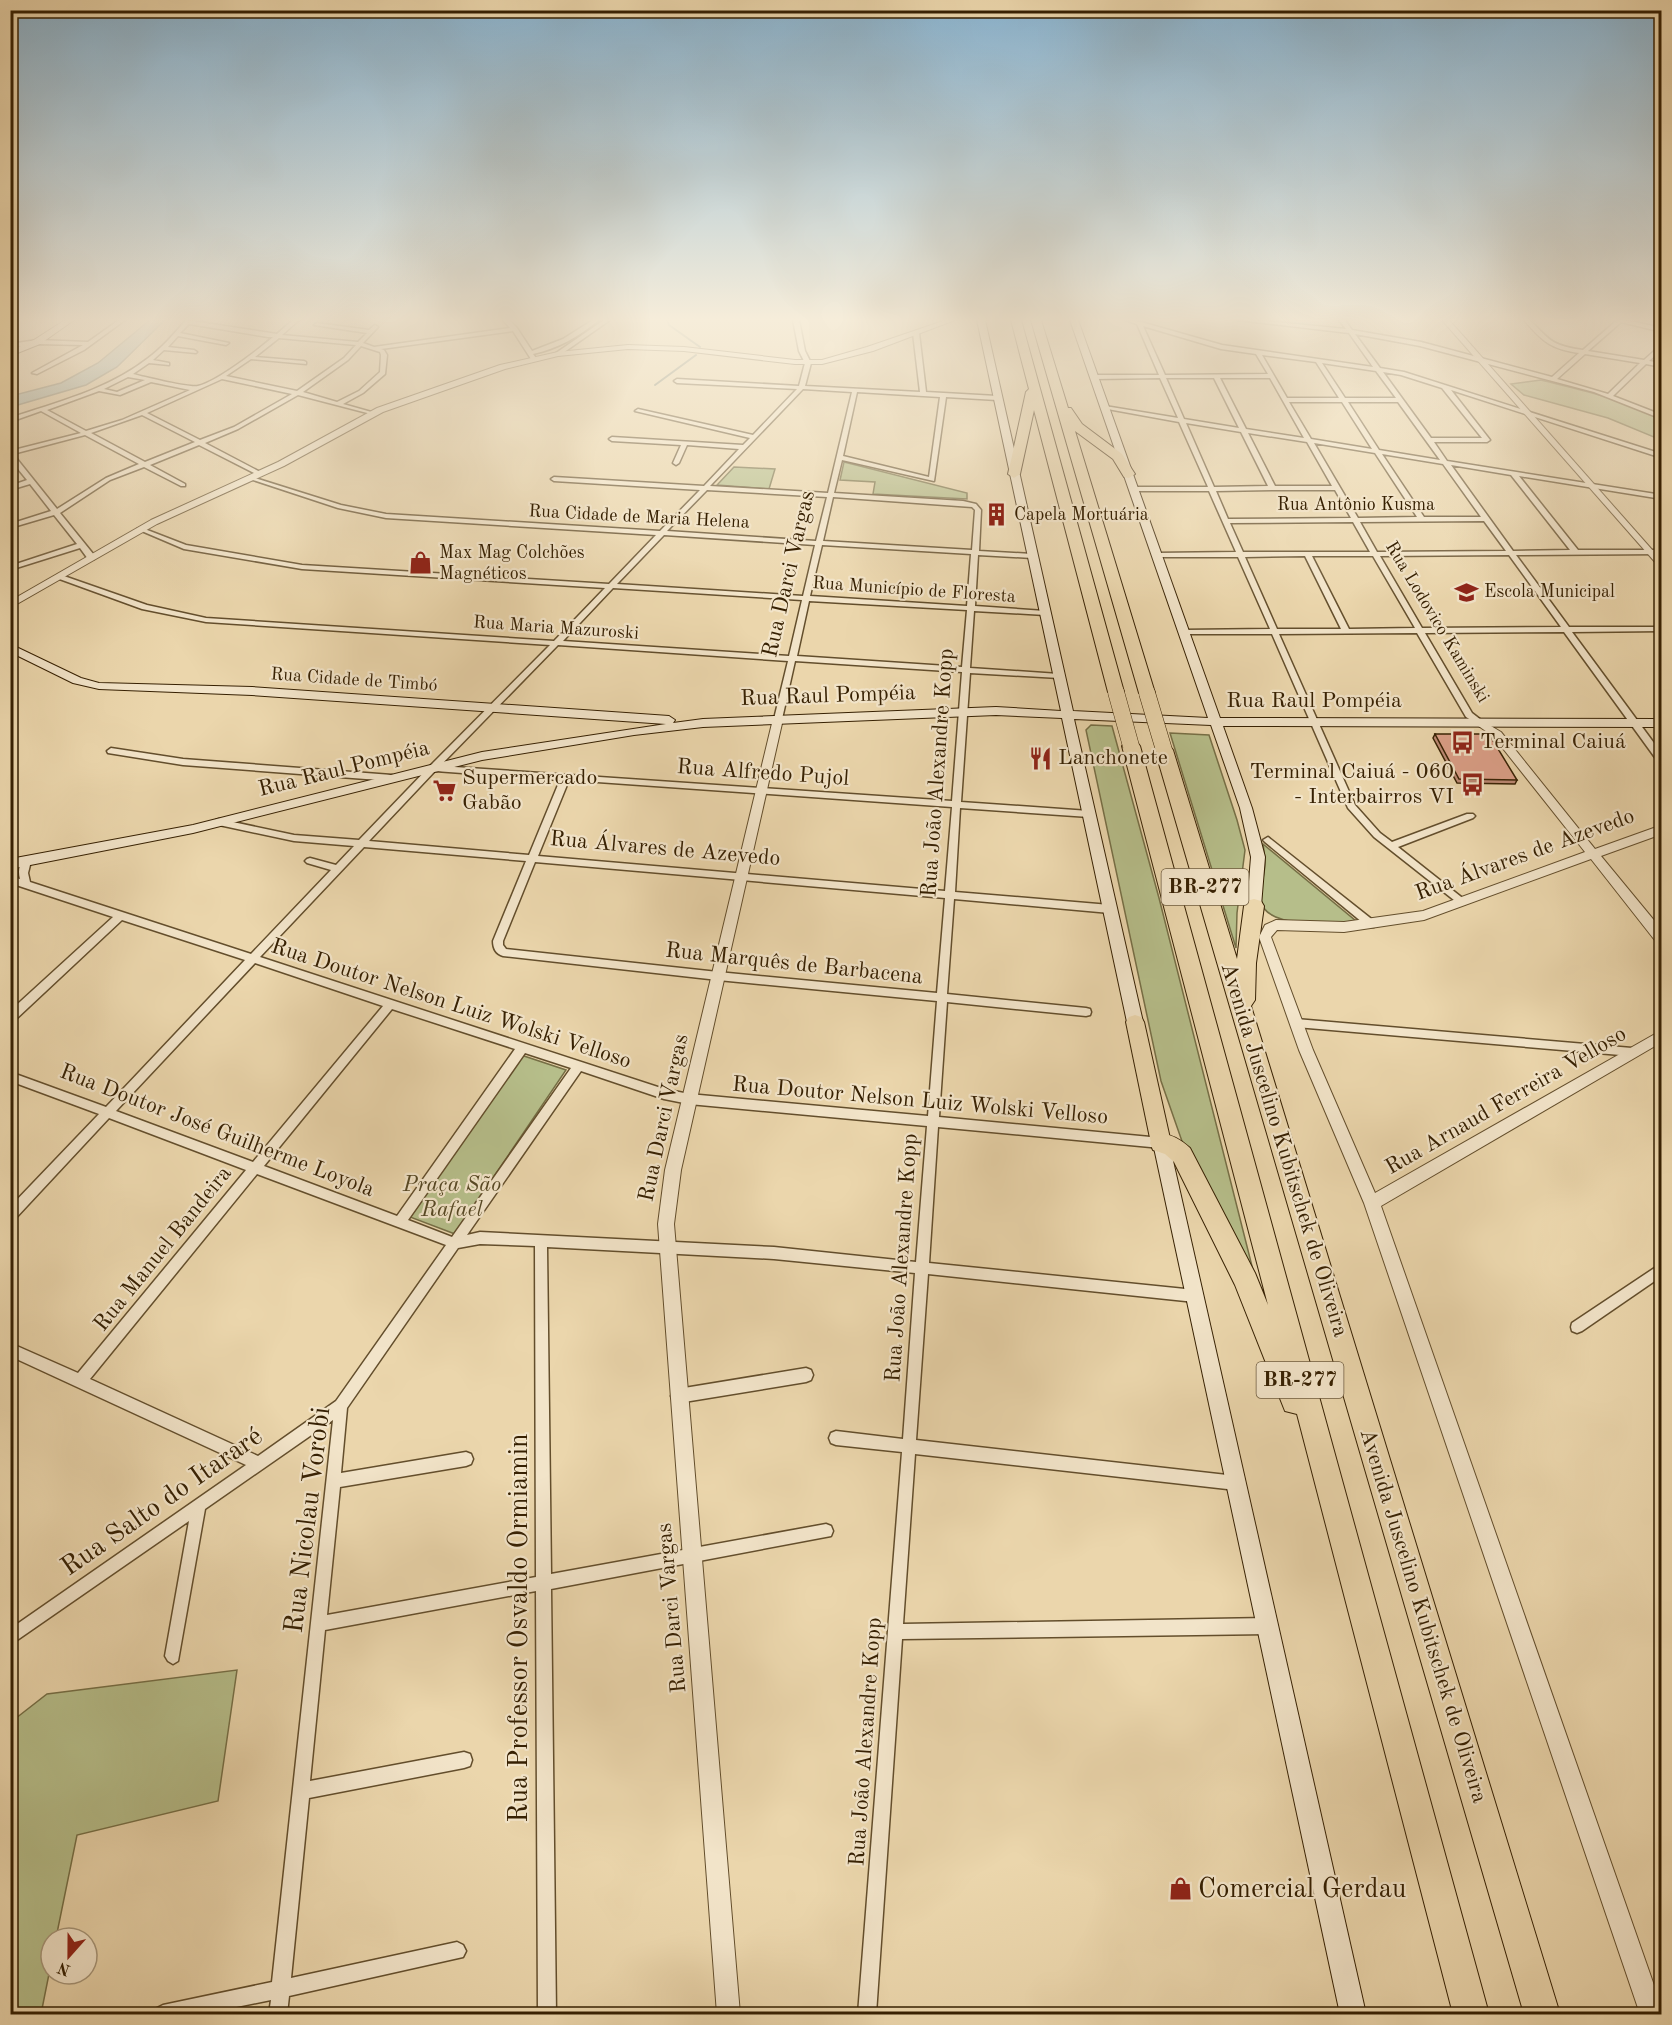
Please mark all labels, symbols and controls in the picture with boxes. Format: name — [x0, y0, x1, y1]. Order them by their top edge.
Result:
street label: Rua Darci Vargas — [759, 488, 819, 660]
street label: Rua Antônio Kusma — [1277, 496, 1435, 514]
street label: Rua Cidade de Maria Helena — [528, 502, 750, 532]
building icon: Capela Mortuária — [983, 502, 1009, 528]
place label: Capela Mortuária — [1014, 506, 1149, 524]
street label: Rua Lodovico Kaminski — [1382, 538, 1492, 706]
place label: Max Mag Colchões Magnéticos — [439, 544, 585, 583]
shop icon: Max Mag Colchões Magnéticos — [408, 550, 434, 576]
street label: Rua Município de Floresta — [812, 574, 1016, 606]
school or university icon: Escola Municipal — [1453, 579, 1479, 605]
place label: Escola Municipal — [1484, 583, 1615, 601]
street label: Rua Maria Mazuroski — [472, 613, 640, 643]
street label: Rua João Alexandre Kopp — [918, 648, 958, 898]
street label: Rua Cidade de Timbó — [270, 665, 438, 695]
street label: Rua Raul Pompéia — [740, 682, 916, 710]
street label: Rua Raul Pompéia — [1226, 690, 1402, 712]
bus stop icon: Terminal Caiuá — [1449, 729, 1475, 755]
place label: Terminal Caiuá — [1480, 731, 1626, 753]
street label: Rua Raul Pompéia — [256, 737, 432, 801]
restaurant icon: Lanchonete — [1027, 745, 1053, 771]
place label: Lanchonete — [1058, 747, 1168, 769]
street label: Rua Alfredo Pujol — [676, 756, 850, 790]
place label: Terminal Caiuá - 060 - Interbairros VI — [1249, 761, 1454, 808]
place label: Supermercado Gabão — [462, 767, 597, 814]
bus stop icon: Terminal Caiuá - 060 - Interbairros VI — [1459, 772, 1485, 798]
supermarket icon: Supermercado Gabão — [431, 778, 457, 804]
street label: Rua Álvares de Azevedo — [1411, 802, 1638, 905]
street label: Rua Álvares de Azevedo — [549, 825, 782, 870]
road number: BR-277 — [1162, 869, 1248, 905]
street label: Rua Doutor Nelson Luiz Wolski Velloso — [268, 935, 634, 1073]
street label: Rua Marquês de Barbacena — [664, 940, 924, 988]
street label: Avenida Juscelino Kubitschek de Oliveira — [1216, 960, 1352, 1340]
street label: Rua Arnaud Ferreira Velloso — [1382, 1023, 1630, 1179]
street label: Rua Darci Vargas — [635, 1032, 693, 1204]
street label: Rua Doutor José Guilherme Loyola — [57, 1061, 377, 1201]
street label: Rua Doutor Nelson Luiz Wolski Velloso — [731, 1074, 1109, 1128]
street label: Rua João Alexandre Kopp — [882, 1133, 922, 1383]
street label: Rua Manuel Bandeira — [90, 1162, 236, 1336]
park label: Praça São Rafael — [402, 1174, 501, 1221]
road number: BR-277 — [1256, 1362, 1344, 1398]
street label: Rua Nicolau Vorobi — [281, 1405, 335, 1635]
street label: Rua Salto do Itararé — [56, 1422, 268, 1582]
street label: Avenida Juscelino Kubitschek de Oliveira — [1355, 1426, 1491, 1806]
street label: Rua Professor Osvaldo Ormiamin — [506, 1433, 533, 1823]
street label: Rua Darci Vargas — [654, 1522, 690, 1694]
street label: Rua João Alexandre Kopp — [846, 1617, 886, 1867]
shop icon: Comercial Gerdau — [1167, 1876, 1193, 1902]
place label: Comercial Gerdau — [1198, 1876, 1406, 1903]
north arrow — [39, 1926, 99, 1986]
text: N — [55, 1958, 73, 1978]

